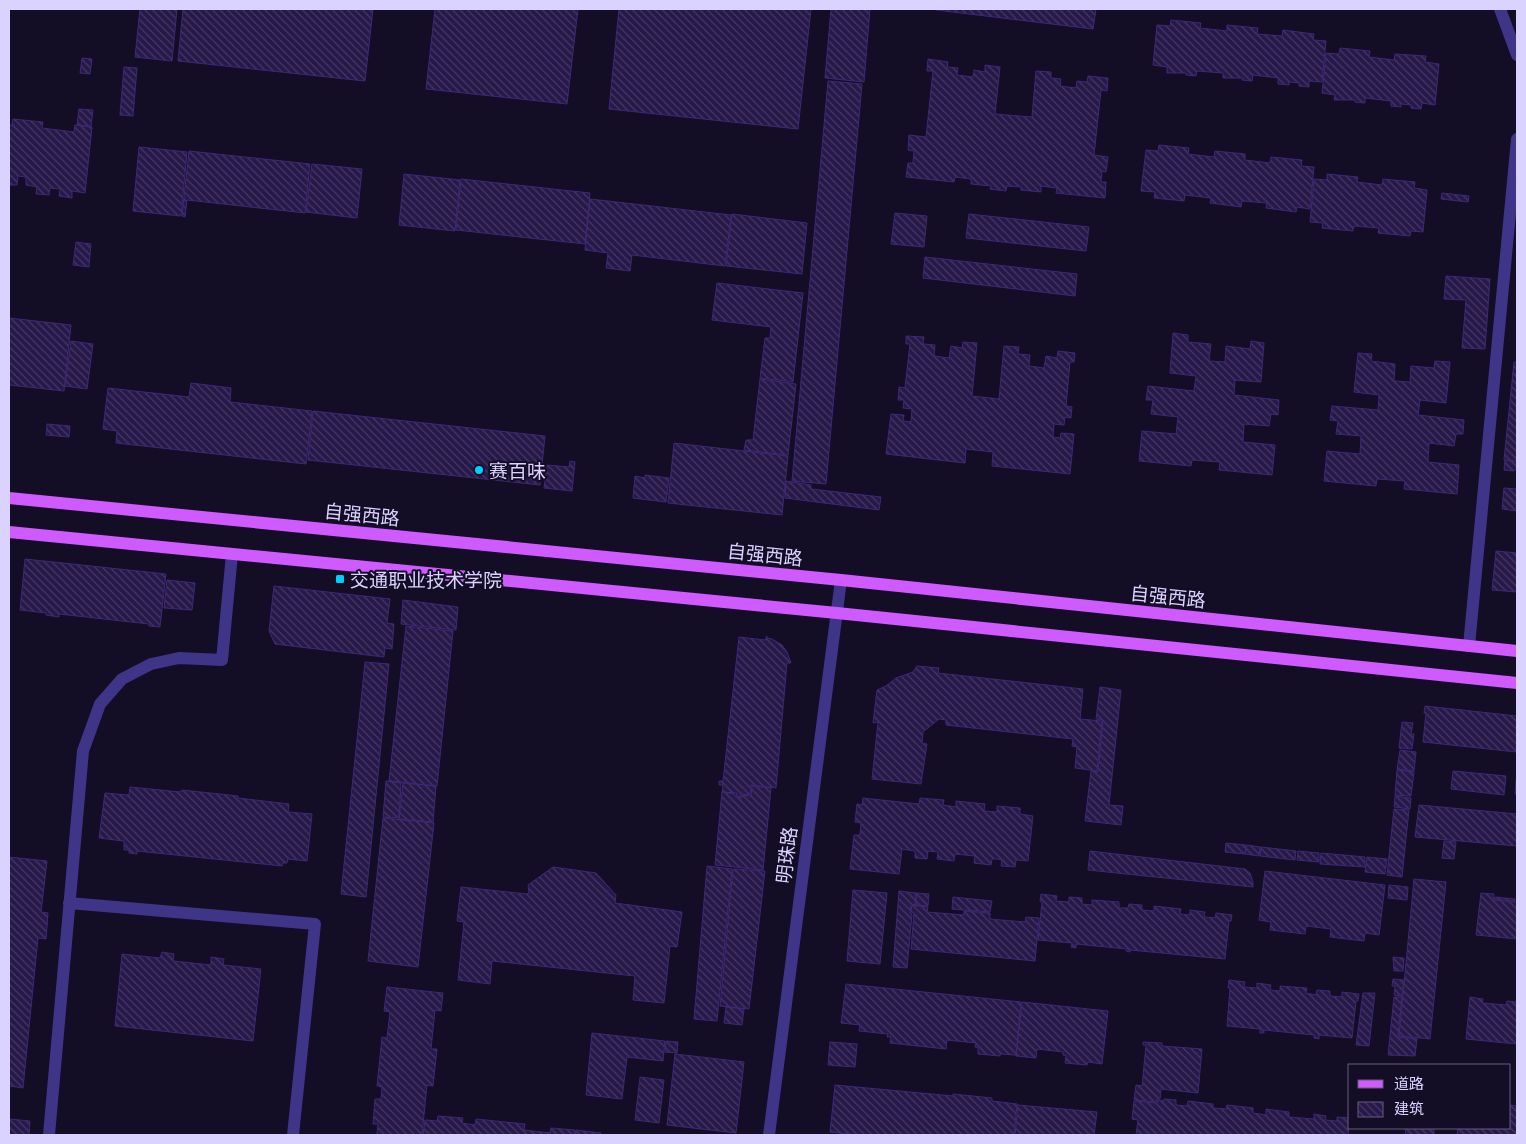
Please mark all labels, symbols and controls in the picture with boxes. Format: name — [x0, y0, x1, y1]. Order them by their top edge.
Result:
place label: 赛百味 — [489, 459, 546, 482]
marker: 赛百味 — [473, 464, 485, 476]
street label: 自强西路 — [323, 499, 401, 529]
street label: 自强西路 — [726, 539, 804, 569]
place label: 交通职业技术学院 — [350, 568, 502, 591]
marker: 交通职业技术学院 — [334, 573, 346, 585]
street label: 自强西路 — [1129, 581, 1207, 611]
street label: 明珠路 — [771, 825, 801, 885]
legend — [1348, 1064, 1511, 1129]
text: 道路 — [1394, 1074, 1424, 1092]
text: 建筑 — [1394, 1099, 1424, 1117]

